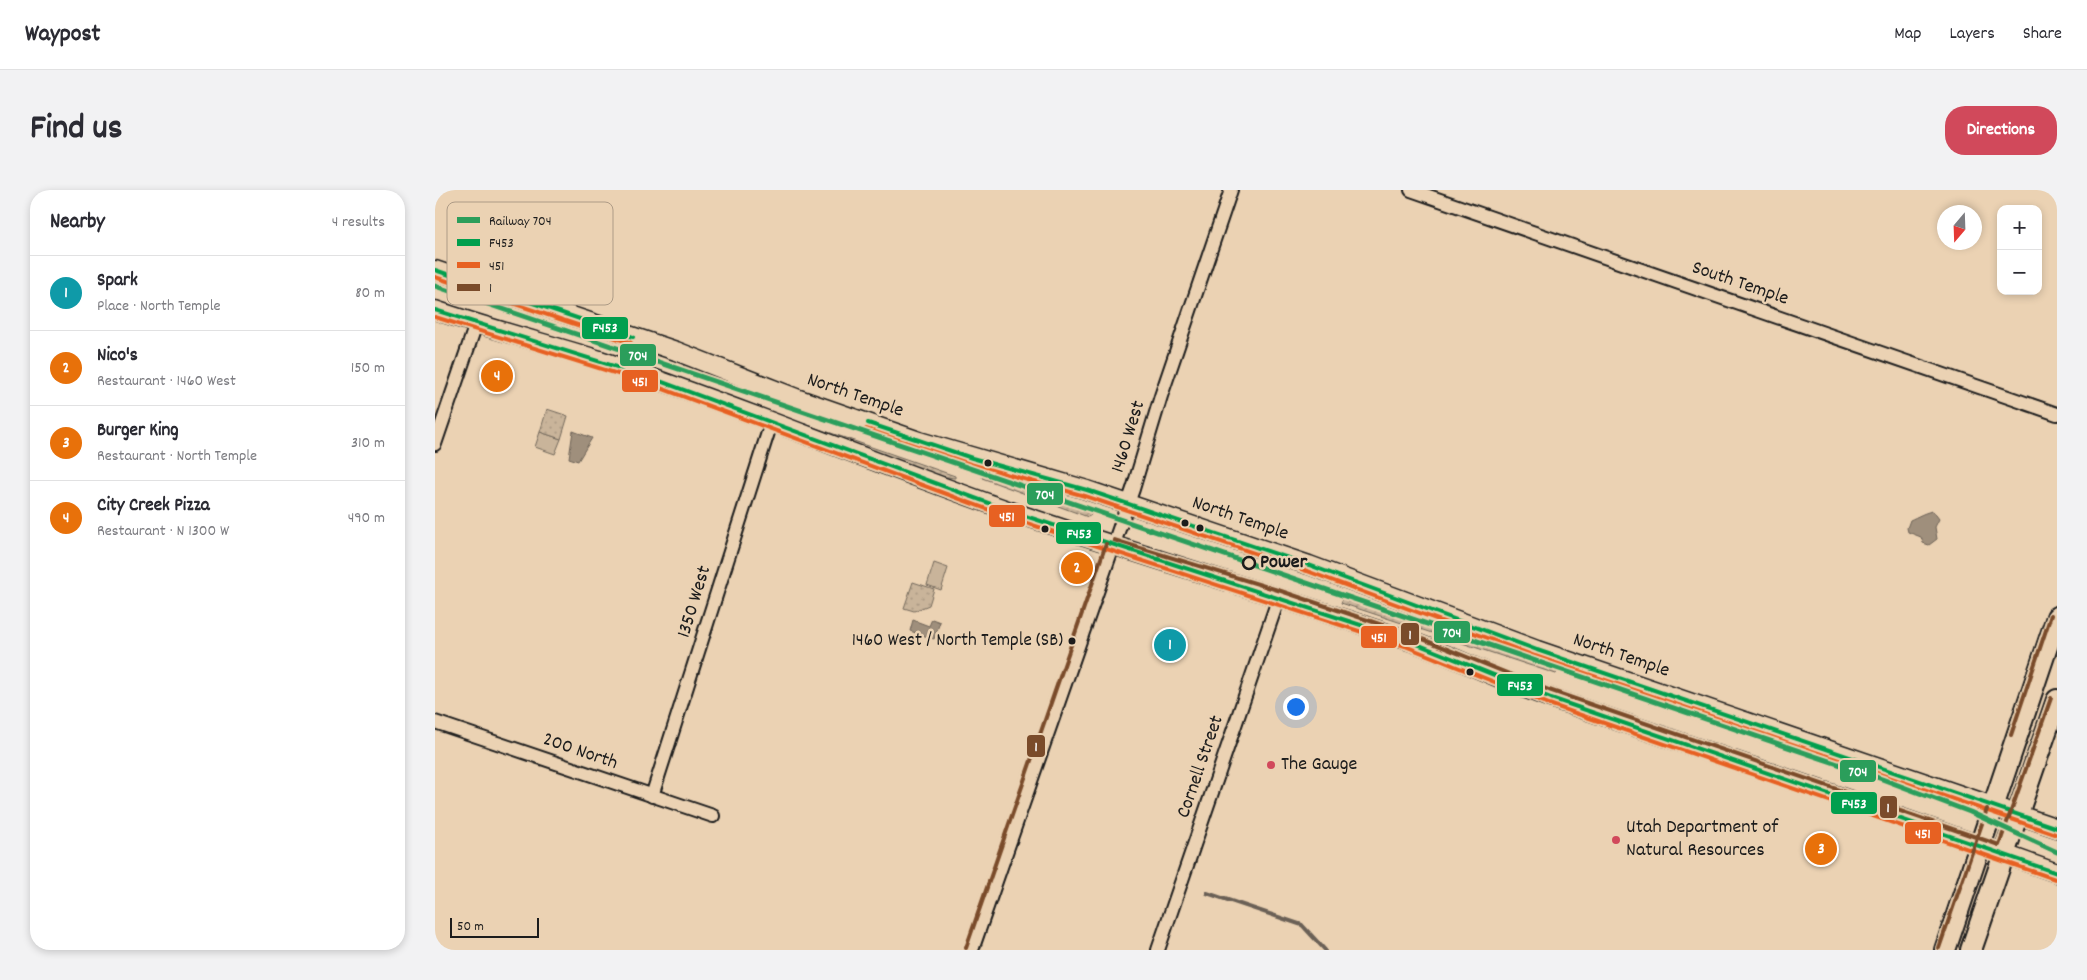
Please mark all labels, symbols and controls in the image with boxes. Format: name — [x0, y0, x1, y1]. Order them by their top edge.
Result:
text: Waypost — [25, 18, 100, 52]
text: Map — [1894, 22, 1921, 47]
text: Layers — [1949, 22, 1995, 47]
text: Share — [2023, 22, 2062, 47]
text: Find us — [30, 105, 122, 155]
button: Directions — [1945, 106, 2057, 155]
legend — [447, 202, 613, 305]
north arrow — [1937, 205, 1982, 250]
map controls — [1997, 205, 2042, 295]
button: + — [1997, 205, 2042, 250]
text: Nearby — [50, 208, 105, 238]
text: 4 results — [332, 211, 385, 234]
text: Railway 704 — [489, 212, 552, 232]
text: F453 — [489, 234, 514, 254]
button: − — [1997, 250, 2042, 295]
street label: South Temple — [1688, 254, 1792, 314]
text: 451 — [489, 257, 504, 277]
text: Spark — [97, 268, 138, 295]
text: 1 — [489, 279, 492, 299]
text: 1 — [64, 282, 68, 305]
text: 80 m — [355, 282, 385, 305]
text: Place · North Temple — [97, 295, 221, 318]
line badge: F453 — [581, 316, 629, 340]
text: F453 — [593, 319, 617, 339]
text: Nico's — [97, 343, 138, 370]
line badge: 704 — [619, 343, 657, 367]
text: 704 — [629, 347, 648, 367]
text: 2 — [63, 357, 70, 380]
text: 150 m — [351, 357, 385, 380]
pin: 4 — [481, 357, 513, 395]
street label: North Temple — [803, 366, 907, 426]
line badge: 451 — [621, 369, 659, 393]
text: Restaurant · 1460 West — [97, 370, 236, 393]
text: 451 — [632, 373, 648, 393]
street label: 1460 West — [1105, 398, 1153, 476]
text: Burger King — [97, 418, 179, 445]
text: 3 — [62, 432, 70, 455]
text: 310 m — [351, 432, 385, 455]
text: Restaurant · North Temple — [97, 445, 257, 468]
unlabelled marker — [983, 458, 993, 468]
line badge: 704 — [1026, 482, 1064, 506]
text: 704 — [1036, 486, 1055, 506]
street label: North Temple — [1188, 489, 1292, 549]
text: City Creek Pizza — [97, 493, 210, 520]
line badge: 451 — [988, 504, 1026, 528]
text: 4 — [63, 507, 69, 530]
text: 490 m — [348, 507, 385, 530]
text: 451 — [999, 508, 1015, 528]
unlabelled marker — [1180, 518, 1190, 528]
text: Restaurant · N 1300 W — [97, 520, 229, 543]
line badge: F453 — [1055, 521, 1102, 545]
unlabelled marker — [1195, 523, 1205, 533]
unlabelled marker — [1040, 524, 1050, 534]
text: F453 — [1067, 525, 1091, 545]
pin: 2 — [1061, 549, 1093, 587]
place label: Power — [1260, 549, 1308, 577]
marker: Power — [1242, 556, 1256, 570]
street label: 1350 West — [671, 562, 719, 642]
line badge: 704 — [1433, 620, 1471, 644]
line badge: 1 — [1400, 622, 1420, 646]
text: 704 — [1443, 624, 1462, 644]
line badge: 451 — [1360, 625, 1398, 649]
pin: 1 — [1154, 626, 1186, 664]
text: 1 — [1408, 626, 1412, 646]
street label: North Temple — [1569, 626, 1673, 686]
place label: 1460 West / North Temple (SB) — [852, 628, 1063, 655]
text: 451 — [1371, 629, 1387, 649]
marker: 1460 West / North Temple (SB) — [1067, 636, 1077, 646]
unlabelled marker — [1465, 667, 1475, 677]
line badge: F453 — [1496, 673, 1544, 697]
text: F453 — [1508, 677, 1532, 697]
your location — [1283, 694, 1309, 720]
street label: Cornell Street — [1170, 712, 1232, 822]
street label: 200 North — [539, 726, 621, 778]
line badge: 1 — [1026, 734, 1046, 758]
text: 1 — [1034, 738, 1038, 758]
place label: The Gauge — [1281, 751, 1357, 779]
marker: The Gauge — [1265, 759, 1277, 771]
line badge: 704 — [1839, 759, 1877, 783]
text: 704 — [1849, 763, 1868, 783]
line badge: F453 — [1830, 791, 1878, 815]
text: F453 — [1842, 795, 1866, 815]
line badge: 1 — [1879, 795, 1898, 819]
text: 1 — [1886, 799, 1890, 819]
place label: Utah Department of Natural Resources — [1626, 814, 1779, 865]
line badge: 451 — [1904, 821, 1942, 845]
text: 451 — [1915, 825, 1931, 845]
pin: 3 — [1805, 830, 1837, 868]
marker: Utah Department of Natural Resources — [1610, 834, 1622, 846]
scale bar — [450, 915, 539, 938]
text: 50 m — [457, 917, 484, 937]

